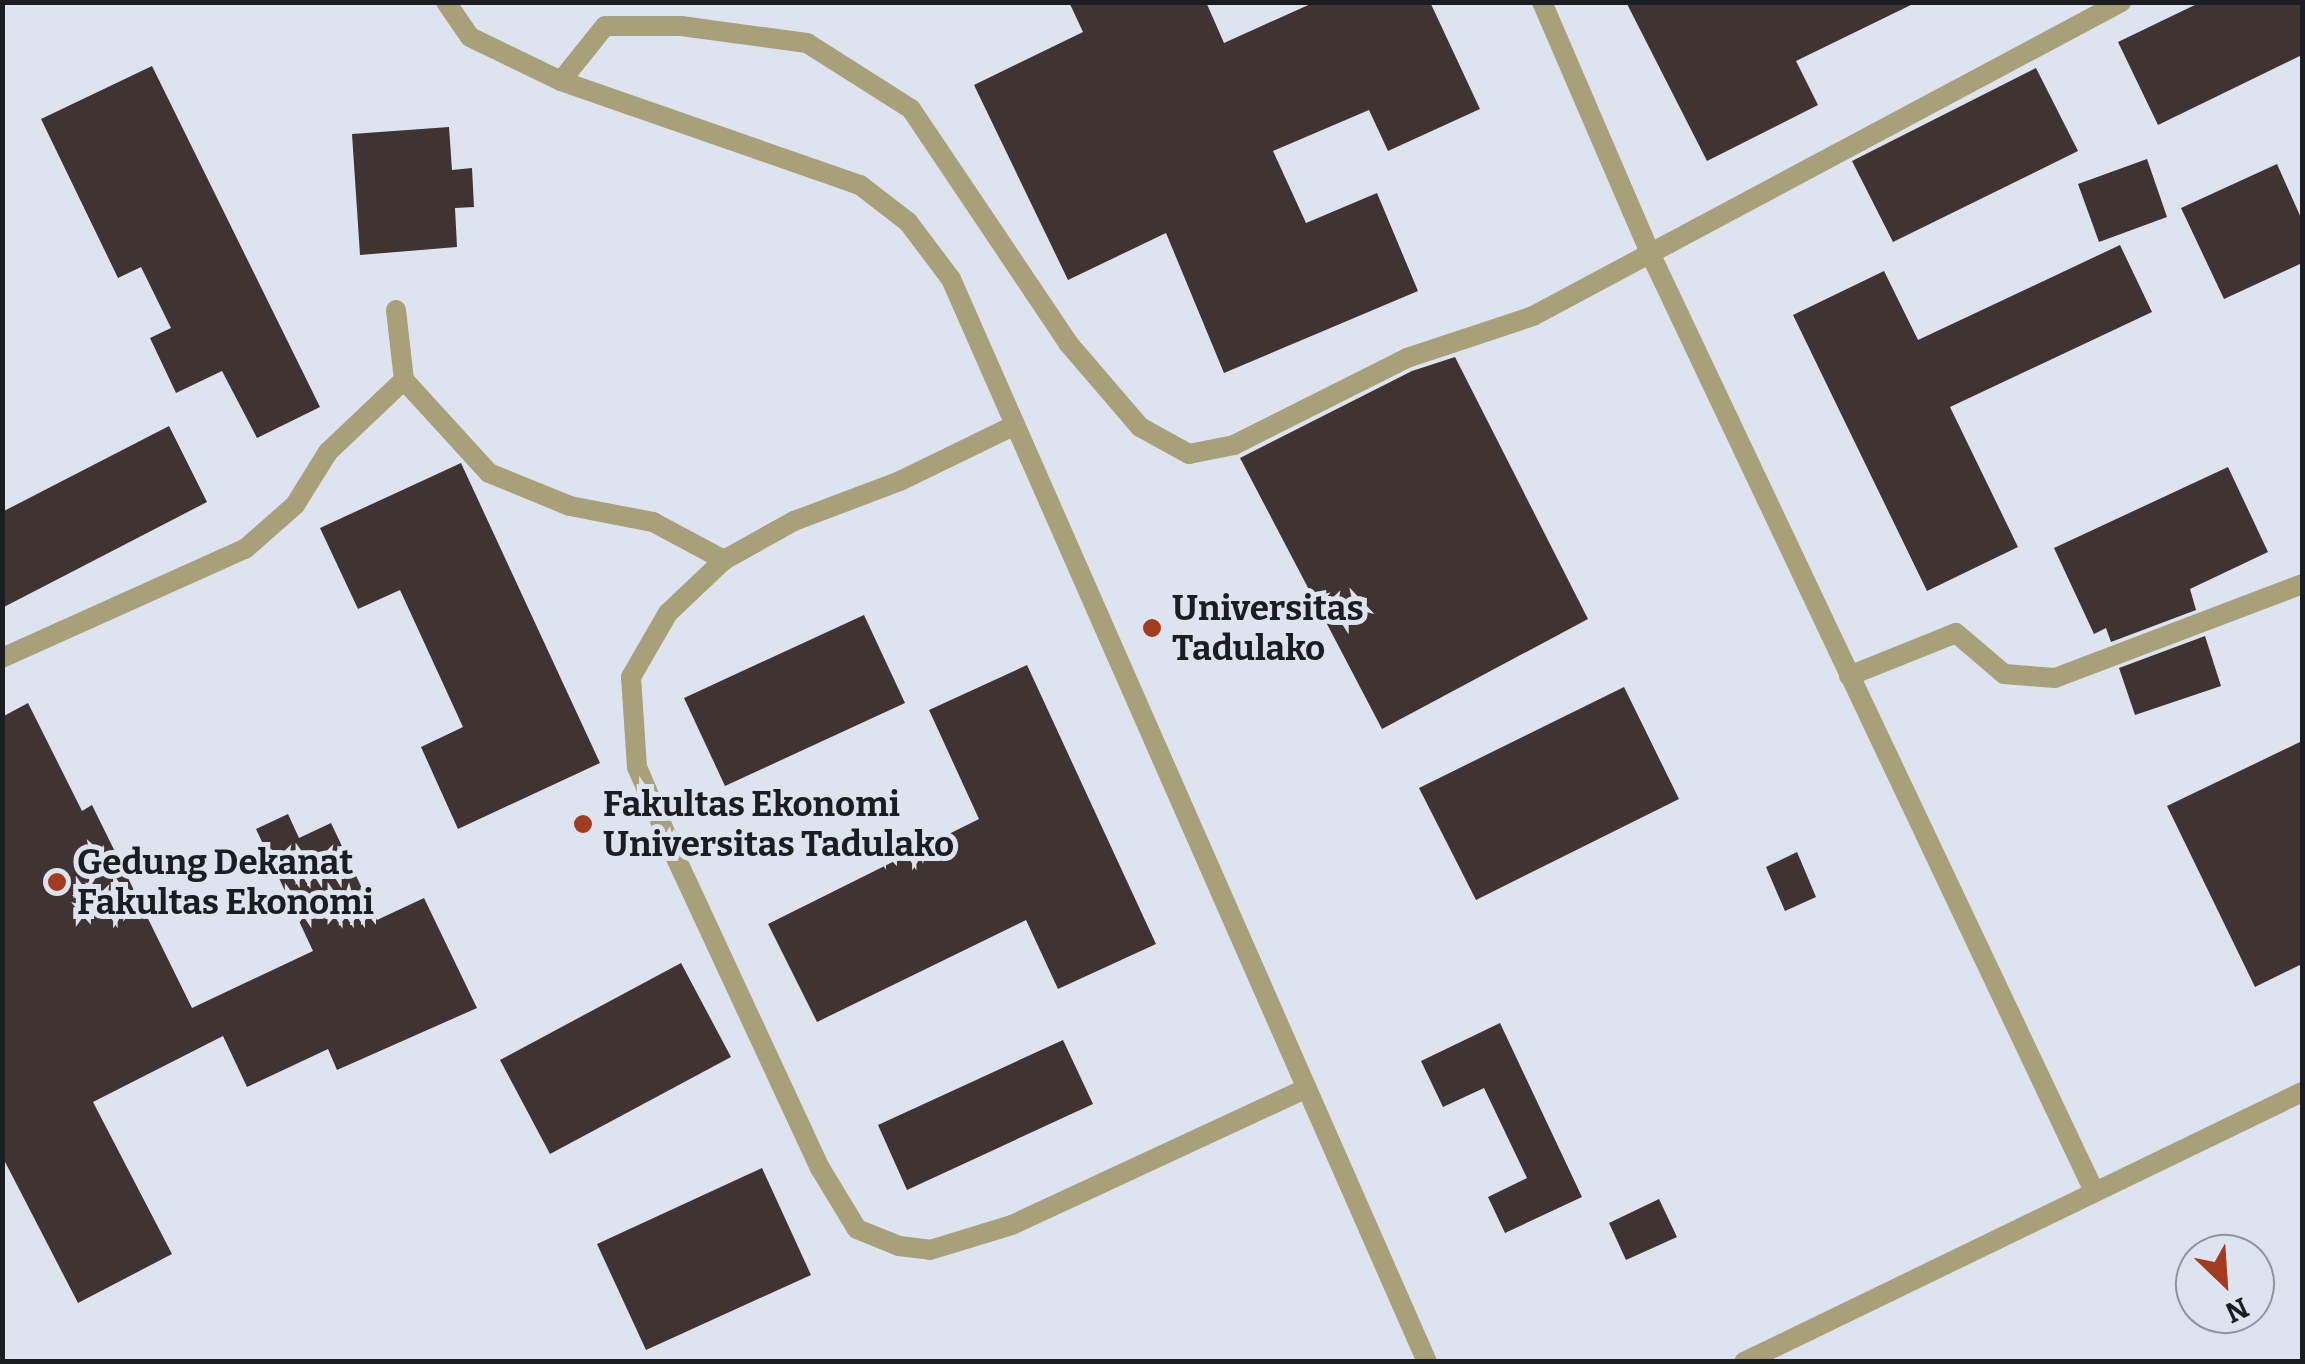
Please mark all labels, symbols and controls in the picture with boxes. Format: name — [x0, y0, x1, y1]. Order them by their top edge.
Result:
place label: Universitas Tadulako — [1172, 587, 1364, 669]
marker: Universitas Tadulako — [1141, 617, 1163, 639]
place label: Fakultas Ekonomi Universitas Tadulako — [603, 783, 954, 865]
marker: Fakultas Ekonomi Universitas Tadulako — [572, 813, 594, 835]
place label: Gedung Dekanat Fakultas Ekonomi — [77, 841, 374, 923]
marker: Gedung Dekanat Fakultas Ekonomi — [46, 871, 68, 893]
north arrow — [2175, 1234, 2275, 1334]
text: N — [2220, 1290, 2254, 1329]

